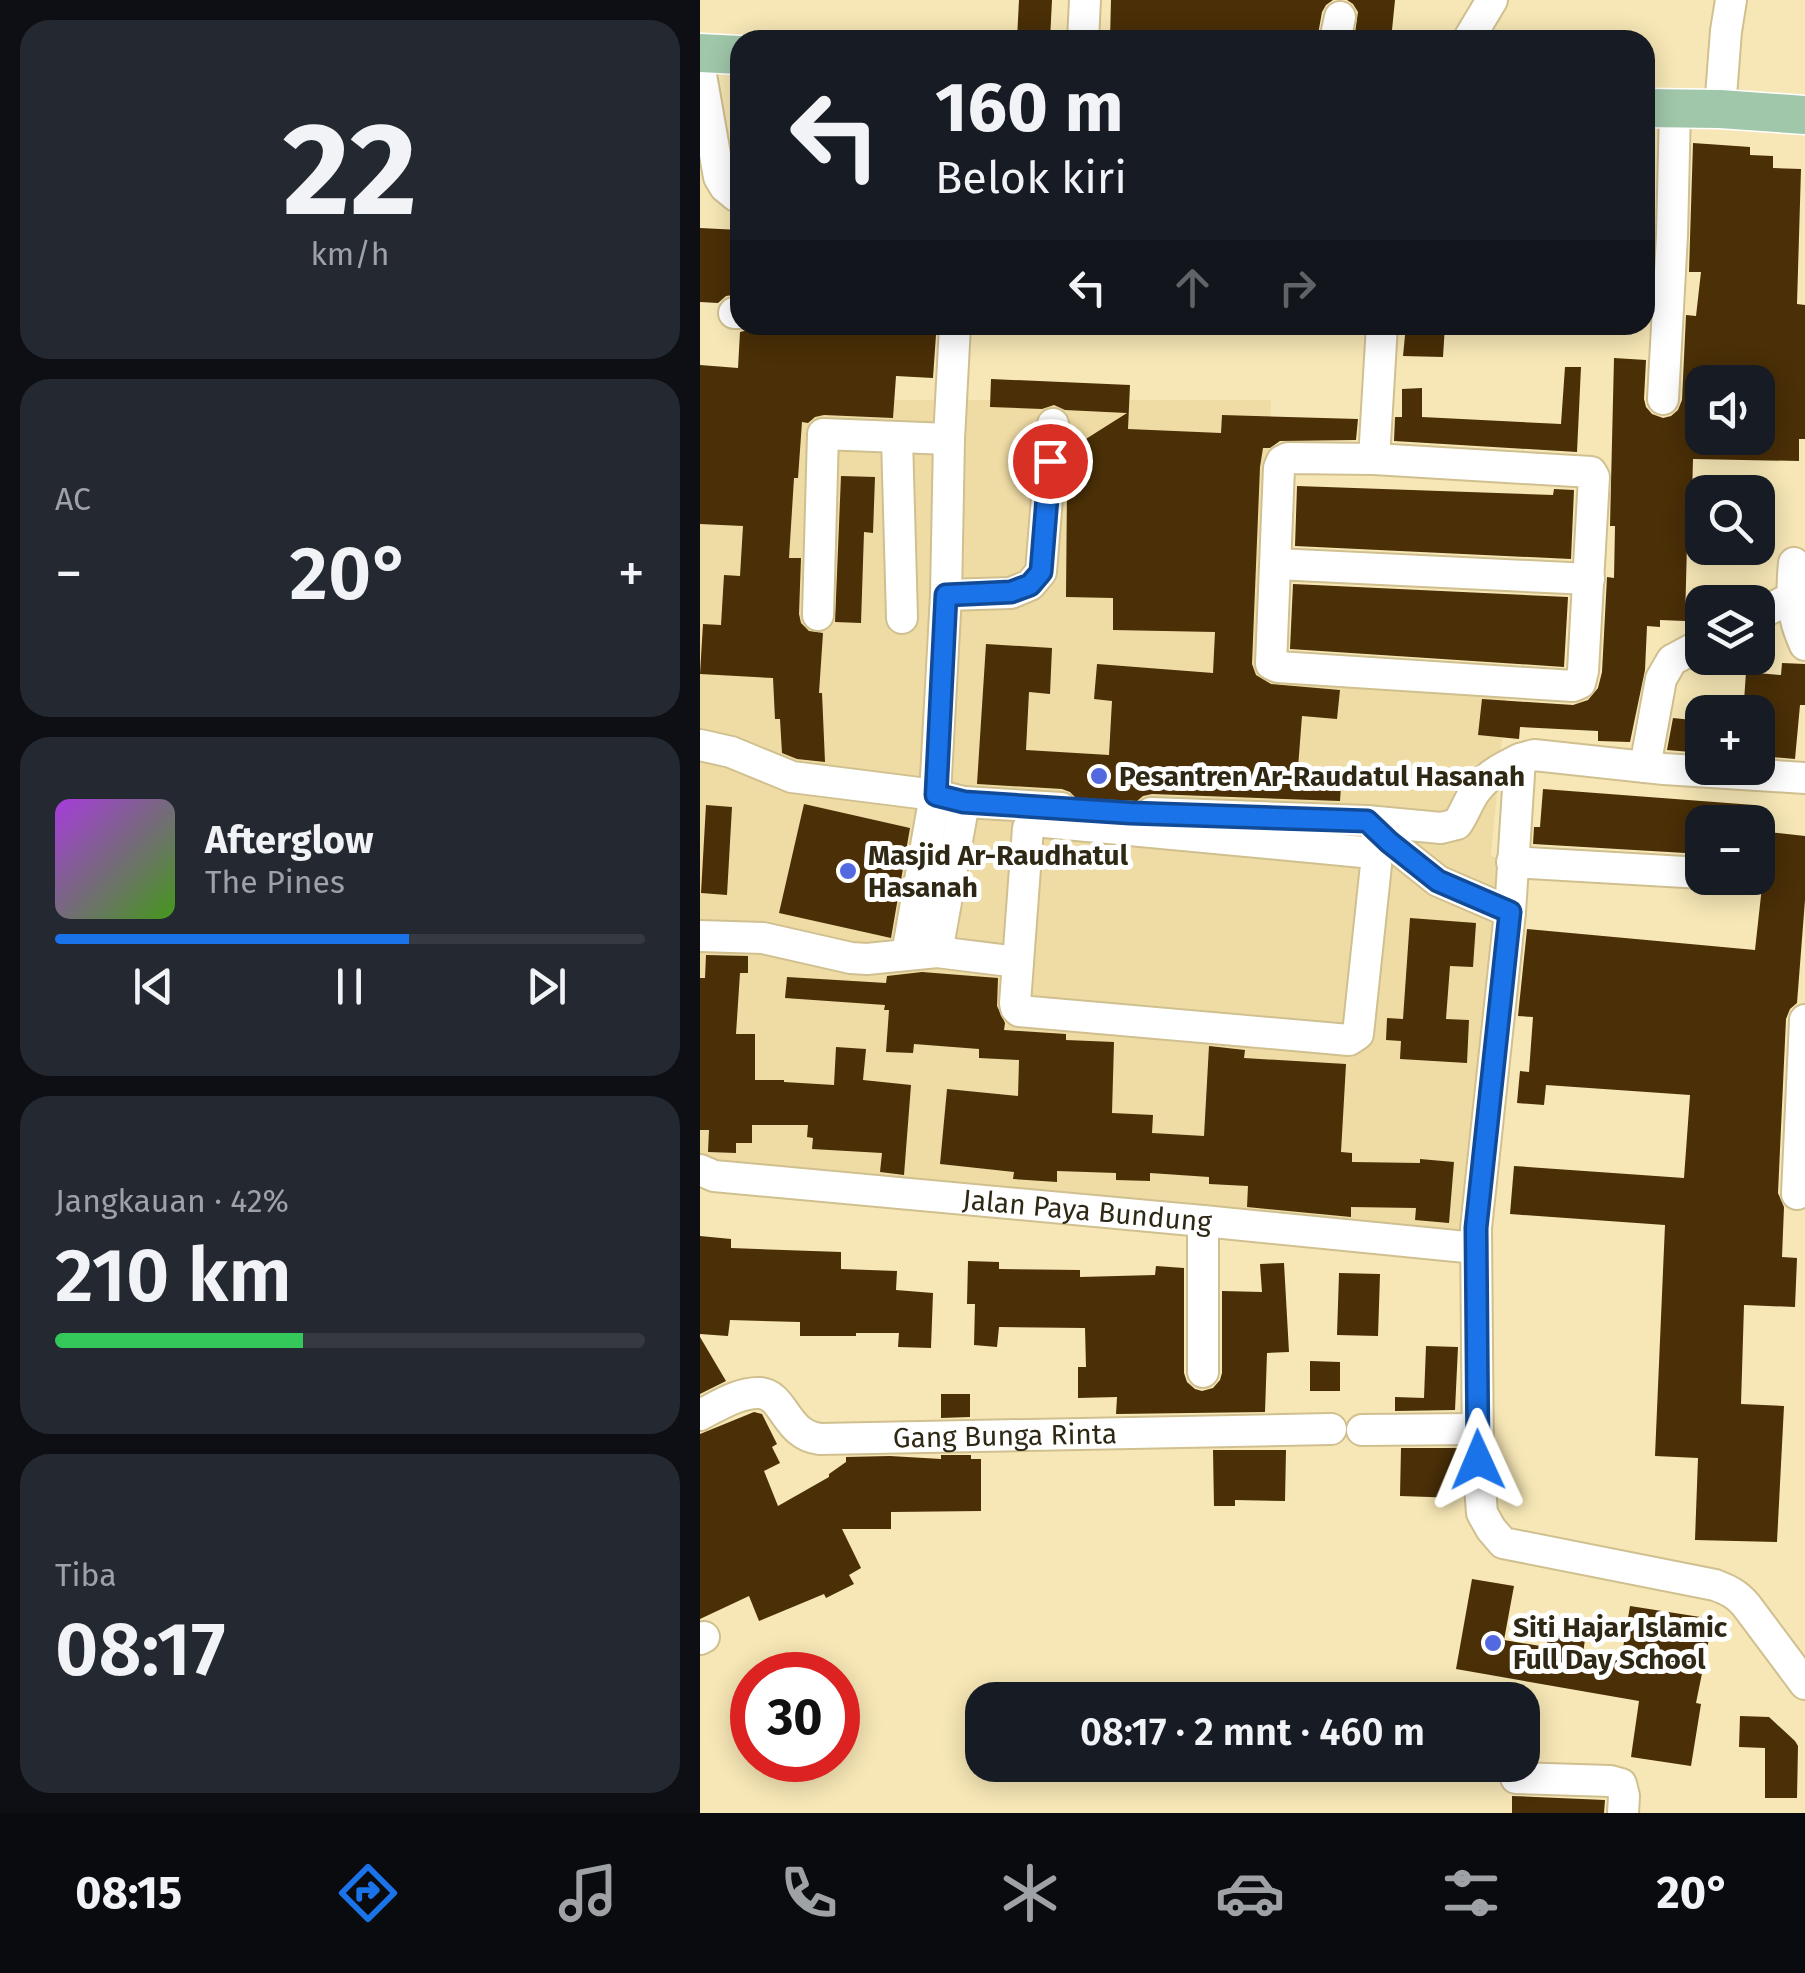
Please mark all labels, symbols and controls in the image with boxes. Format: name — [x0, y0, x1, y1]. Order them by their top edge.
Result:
text: 160 m — [935, 66, 1124, 150]
icon: left — [770, 70, 900, 200]
text: 22 — [283, 92, 417, 248]
text: Belok kiri — [935, 151, 1127, 205]
text: km/h — [310, 235, 390, 273]
icon: left — [1060, 260, 1115, 315]
icon: ahead — [1165, 260, 1220, 315]
icon: right — [1270, 260, 1325, 315]
map controls — [1685, 365, 1775, 895]
button: sound — [1685, 365, 1775, 455]
pin — [1008, 419, 1093, 504]
icon: arrive — [1023, 434, 1078, 489]
button: search — [1685, 475, 1775, 565]
text: AC — [55, 480, 91, 518]
text: 20° — [290, 529, 410, 619]
text: − — [55, 541, 83, 607]
text: + — [618, 541, 645, 607]
button: layers — [1685, 585, 1775, 675]
button: + — [1685, 695, 1775, 785]
place label: Pesantren Ar-Raudatul Hasanah — [1119, 760, 1525, 793]
marker: Pesantren Ar-Raudatul Hasanah — [1088, 765, 1110, 787]
button: − — [1685, 805, 1775, 895]
text: Afterglow — [205, 817, 373, 863]
place label: Masjid Ar-Raudhatul Hasanah — [868, 839, 1129, 904]
marker: Masjid Ar-Raudhatul Hasanah — [837, 860, 859, 882]
text: The Pines — [205, 863, 345, 901]
icon: previous — [126, 959, 181, 1014]
icon: pause — [322, 959, 377, 1014]
icon: next — [519, 959, 574, 1014]
text: Jangkauan · 42% — [55, 1182, 289, 1220]
street label: Jalan Paya Bundung — [961, 1182, 1214, 1238]
text: 210 km — [55, 1231, 292, 1321]
position arrow — [1426, 1408, 1530, 1512]
street label: Gang Bunga Rinta — [893, 1417, 1117, 1454]
text: Tiba — [55, 1556, 117, 1594]
text: 08:17 — [55, 1605, 226, 1695]
place label: Siti Hajar Islamic Full Day School — [1513, 1611, 1728, 1676]
marker: Siti Hajar Islamic Full Day School — [1482, 1632, 1504, 1654]
speed limit sign: 30 — [730, 1652, 860, 1782]
text: 08:17 · 2 mnt · 460 m — [1080, 1709, 1425, 1755]
icon: directions — [333, 1858, 403, 1928]
icon: music — [553, 1858, 623, 1928]
icon: phone — [774, 1858, 844, 1928]
icon: climate — [995, 1858, 1065, 1928]
icon: car — [1215, 1858, 1285, 1928]
icon: filters — [1436, 1858, 1506, 1928]
text: 08:15 — [75, 1866, 182, 1920]
text: 20° — [1657, 1866, 1730, 1920]

